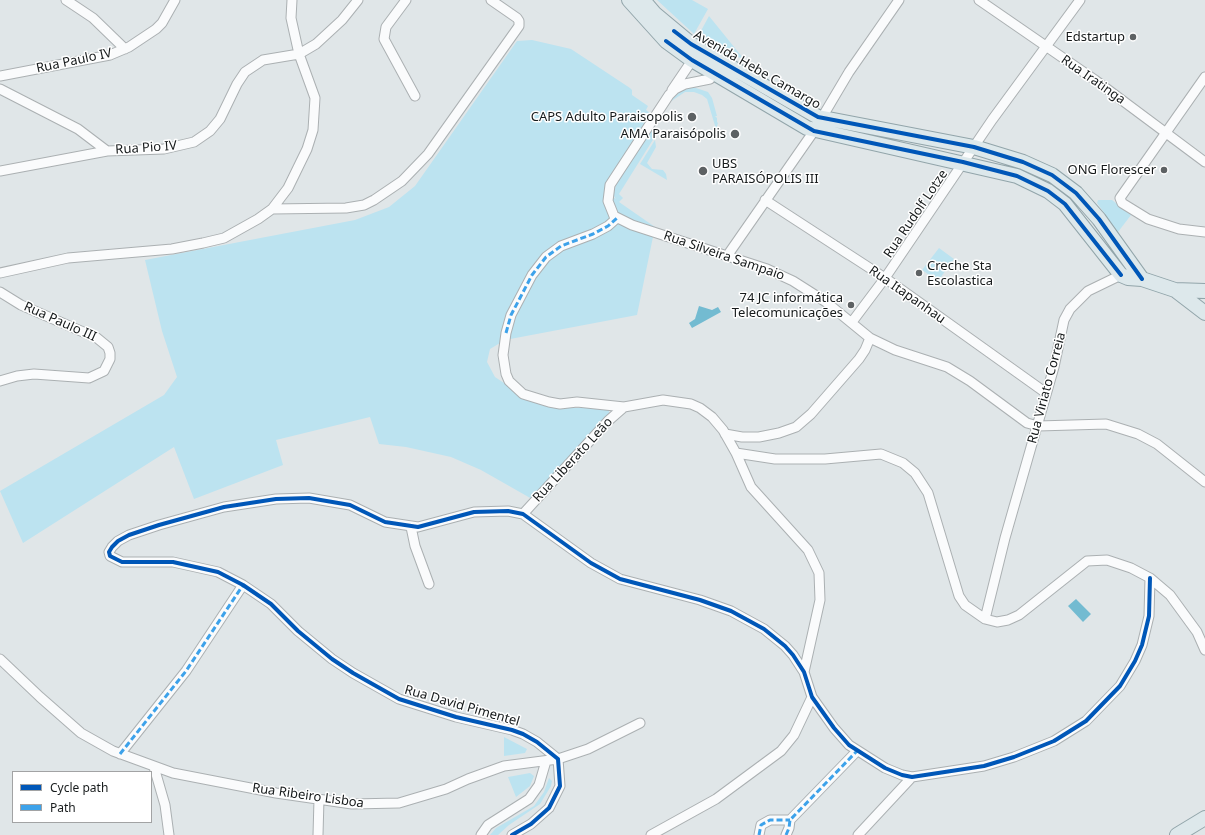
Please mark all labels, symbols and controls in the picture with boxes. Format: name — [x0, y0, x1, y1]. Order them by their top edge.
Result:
street label: Avenida Hebe Camargo — [691, 27, 823, 113]
place label: Edstartup — [1065, 29, 1125, 45]
marker: Edstartup — [1128, 32, 1138, 42]
street label: Rua Paulo IV — [35, 45, 113, 77]
street label: Rua Iratinga — [1058, 52, 1128, 108]
place label: CAPS Adulto Paraisopolis — [531, 109, 683, 125]
marker: CAPS Adulto Paraisopolis — [686, 111, 698, 123]
place label: AMA Paraisópolis — [620, 126, 726, 142]
marker: AMA Paraisópolis — [729, 128, 741, 140]
street label: Rua Pio IV — [115, 138, 177, 158]
place label: UBS PARAISÓPOLIS III — [712, 156, 819, 187]
place label: ONG Florescer — [1068, 162, 1156, 178]
marker: UBS PARAISÓPOLIS III — [697, 165, 709, 177]
marker: ONG Florescer — [1159, 165, 1169, 175]
street label: Rua Rudolf Lotze — [881, 167, 951, 261]
street label: Rua Silveira Sampaio — [662, 228, 786, 284]
place label: Creche Sta Escolastica — [927, 258, 993, 289]
street label: Rua Itapanhau — [866, 263, 948, 327]
marker: Creche Sta Escolastica — [914, 268, 924, 278]
place label: 74 JC informática Telecomunicações — [732, 290, 843, 321]
street label: Rua Paulo III — [21, 299, 99, 345]
marker: 74 JC informática Telecomunicações — [846, 300, 856, 310]
street label: Rua Viriato Correia — [1025, 331, 1069, 445]
street label: Rua Liberato Leão — [530, 414, 616, 506]
street label: Rua David Pimentel — [403, 682, 521, 730]
legend — [12, 771, 152, 823]
text: Cycle path — [50, 779, 108, 796]
street label: Rua Ribeiro Lisboa — [251, 780, 365, 812]
text: Path — [50, 799, 76, 816]

